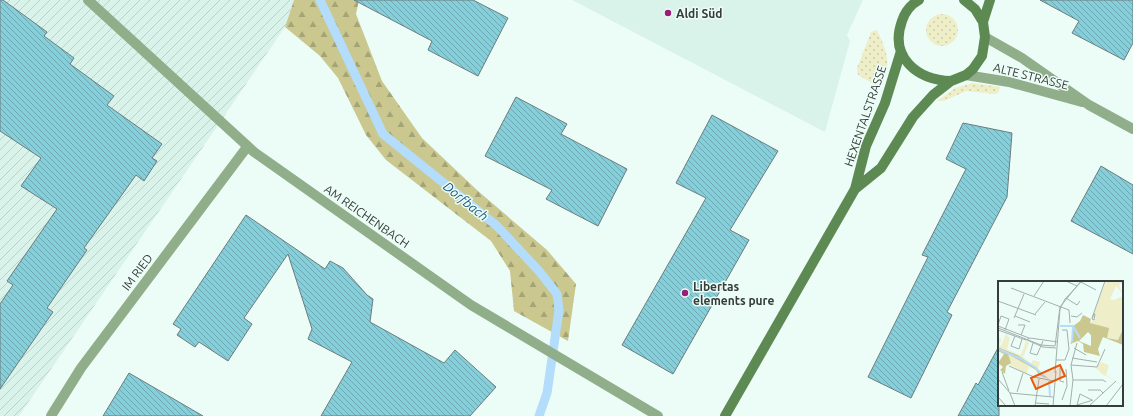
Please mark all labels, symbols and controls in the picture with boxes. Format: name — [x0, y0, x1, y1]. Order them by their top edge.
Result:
place label: Aldi Süd — [676, 7, 722, 20]
marker: Aldi Süd — [663, 8, 673, 18]
street label: ALTE STRASSE — [992, 60, 1070, 92]
street label: HEXENTALSTRASSE — [842, 64, 888, 168]
water label: Dorfbach — [440, 179, 491, 224]
street label: AM REICHENBACH — [322, 182, 412, 250]
street label: IM RIED — [119, 251, 155, 293]
place label: Libertas elements pure — [693, 280, 774, 307]
inset map — [998, 281, 1123, 406]
marker: Libertas elements pure — [680, 288, 690, 298]

